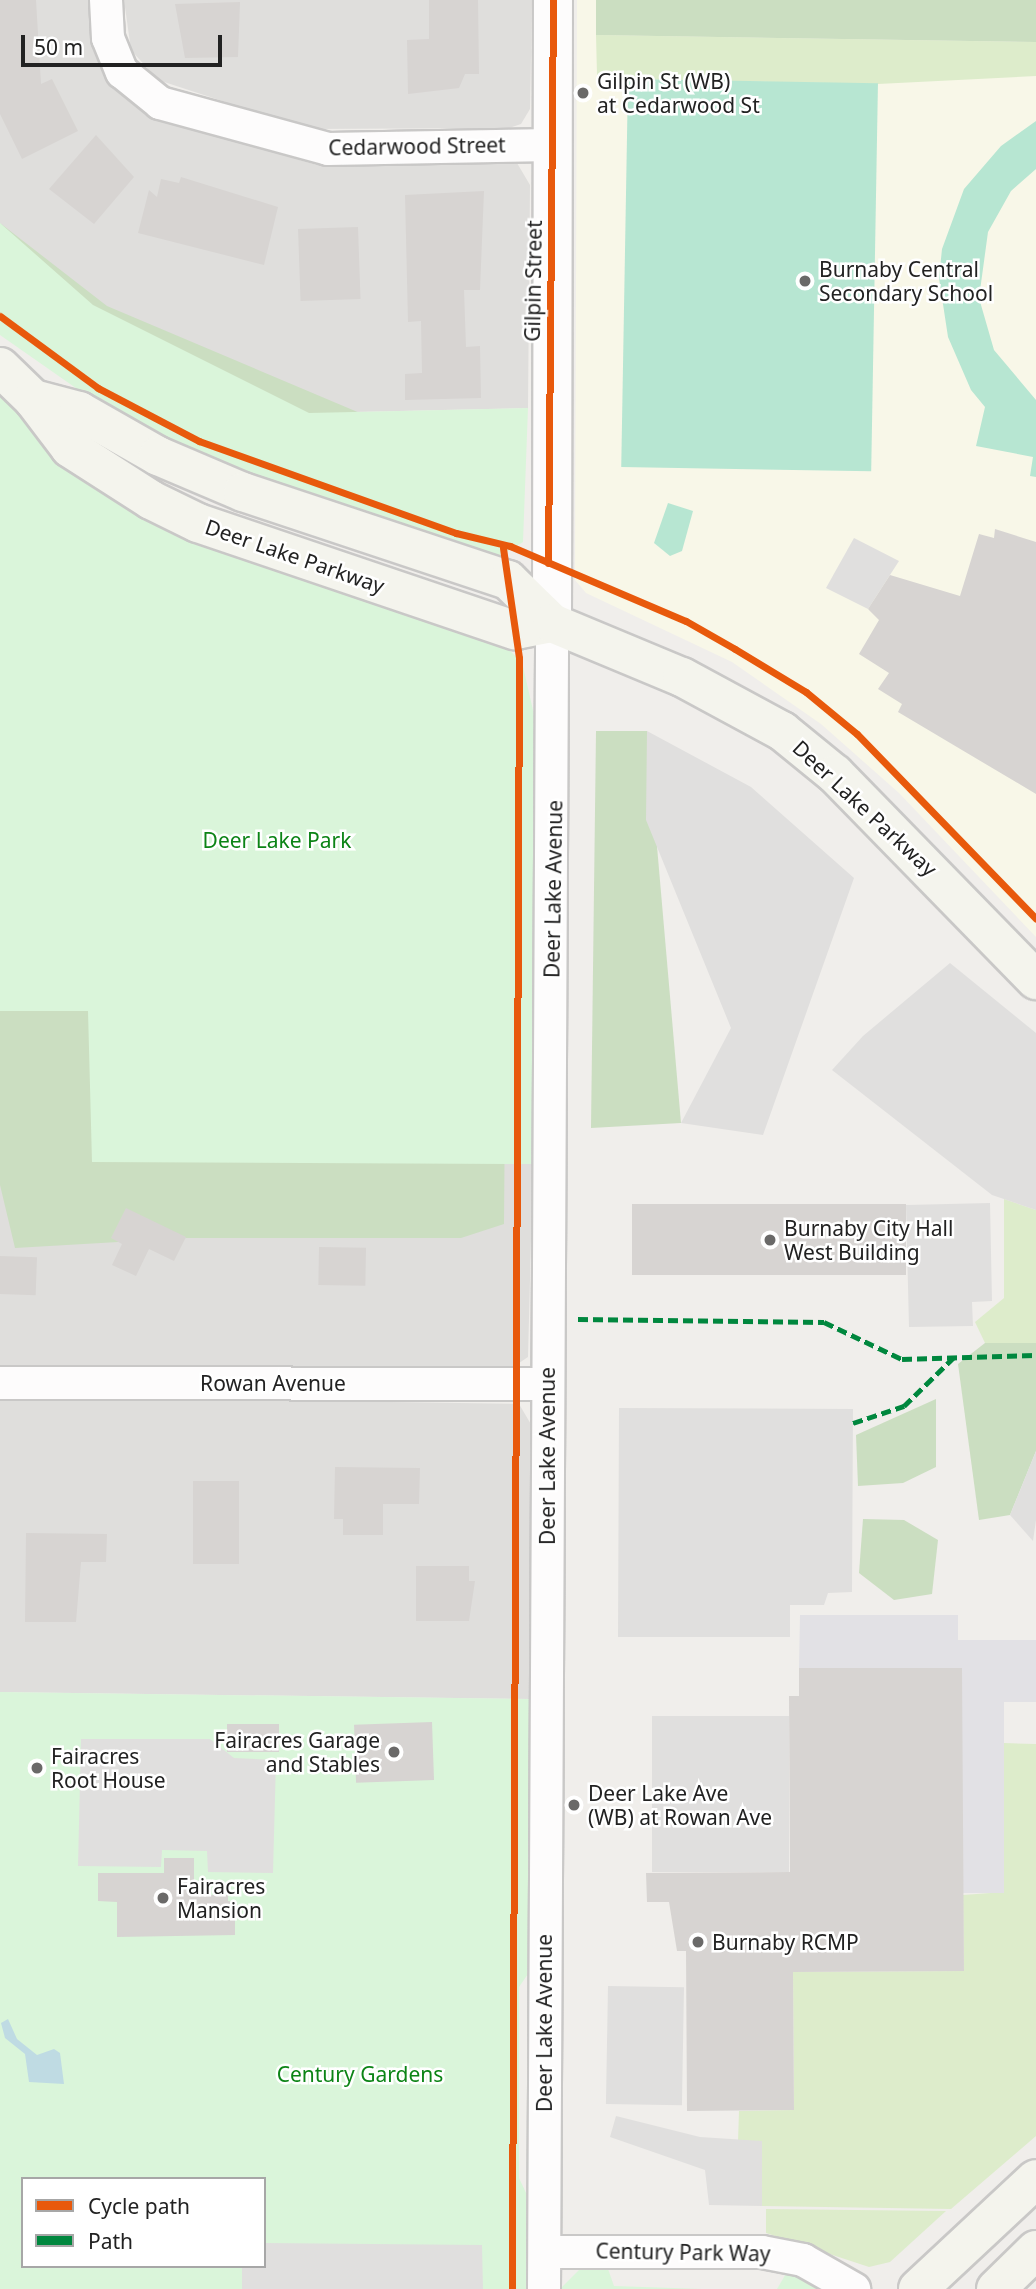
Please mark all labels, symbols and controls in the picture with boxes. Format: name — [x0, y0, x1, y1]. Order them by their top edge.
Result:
scale bar — [24, 21, 226, 65]
text: 50 m — [34, 33, 83, 61]
place label: Gilpin St (WB) at Cedarwood St — [597, 68, 760, 118]
marker: Gilpin St (WB) at Cedarwood St — [575, 85, 591, 101]
street label: Cedarwood Street — [328, 132, 506, 160]
street label: Gilpin Street — [519, 220, 547, 342]
place label: Burnaby Central Secondary School — [819, 256, 993, 306]
marker: Burnaby Central Secondary School — [797, 273, 813, 289]
street label: Deer Lake Parkway — [202, 514, 388, 598]
street label: Deer Lake Parkway — [788, 735, 942, 881]
street label: Deer Lake Avenue — [539, 800, 567, 978]
park label: Deer Lake Park — [203, 827, 351, 853]
place label: Burnaby City Hall West Building — [784, 1215, 953, 1265]
marker: Burnaby City Hall West Building — [762, 1232, 778, 1248]
street label: Deer Lake Avenue — [534, 1367, 560, 1545]
street label: Rowan Avenue — [200, 1370, 346, 1396]
place label: Fairacres Garage and Stables — [214, 1727, 380, 1777]
place label: Fairacres Root House — [51, 1743, 166, 1793]
marker: Fairacres Garage and Stables — [386, 1744, 402, 1760]
marker: Fairacres Root House — [29, 1760, 45, 1776]
place label: Deer Lake Ave (WB) at Rowan Ave — [588, 1780, 772, 1830]
marker: Deer Lake Ave (WB) at Rowan Ave — [566, 1797, 582, 1813]
place label: Fairacres Mansion — [177, 1873, 265, 1923]
marker: Fairacres Mansion — [155, 1890, 171, 1906]
place label: Burnaby RCMP — [712, 1929, 859, 1955]
street label: Deer Lake Avenue — [531, 1934, 557, 2112]
marker: Burnaby RCMP — [690, 1934, 706, 1950]
park label: Century Gardens — [277, 2061, 443, 2087]
legend — [21, 2177, 266, 2268]
text: Cycle path — [88, 2192, 190, 2220]
text: Path — [88, 2227, 133, 2255]
street label: Century Park Way — [595, 2238, 771, 2266]

